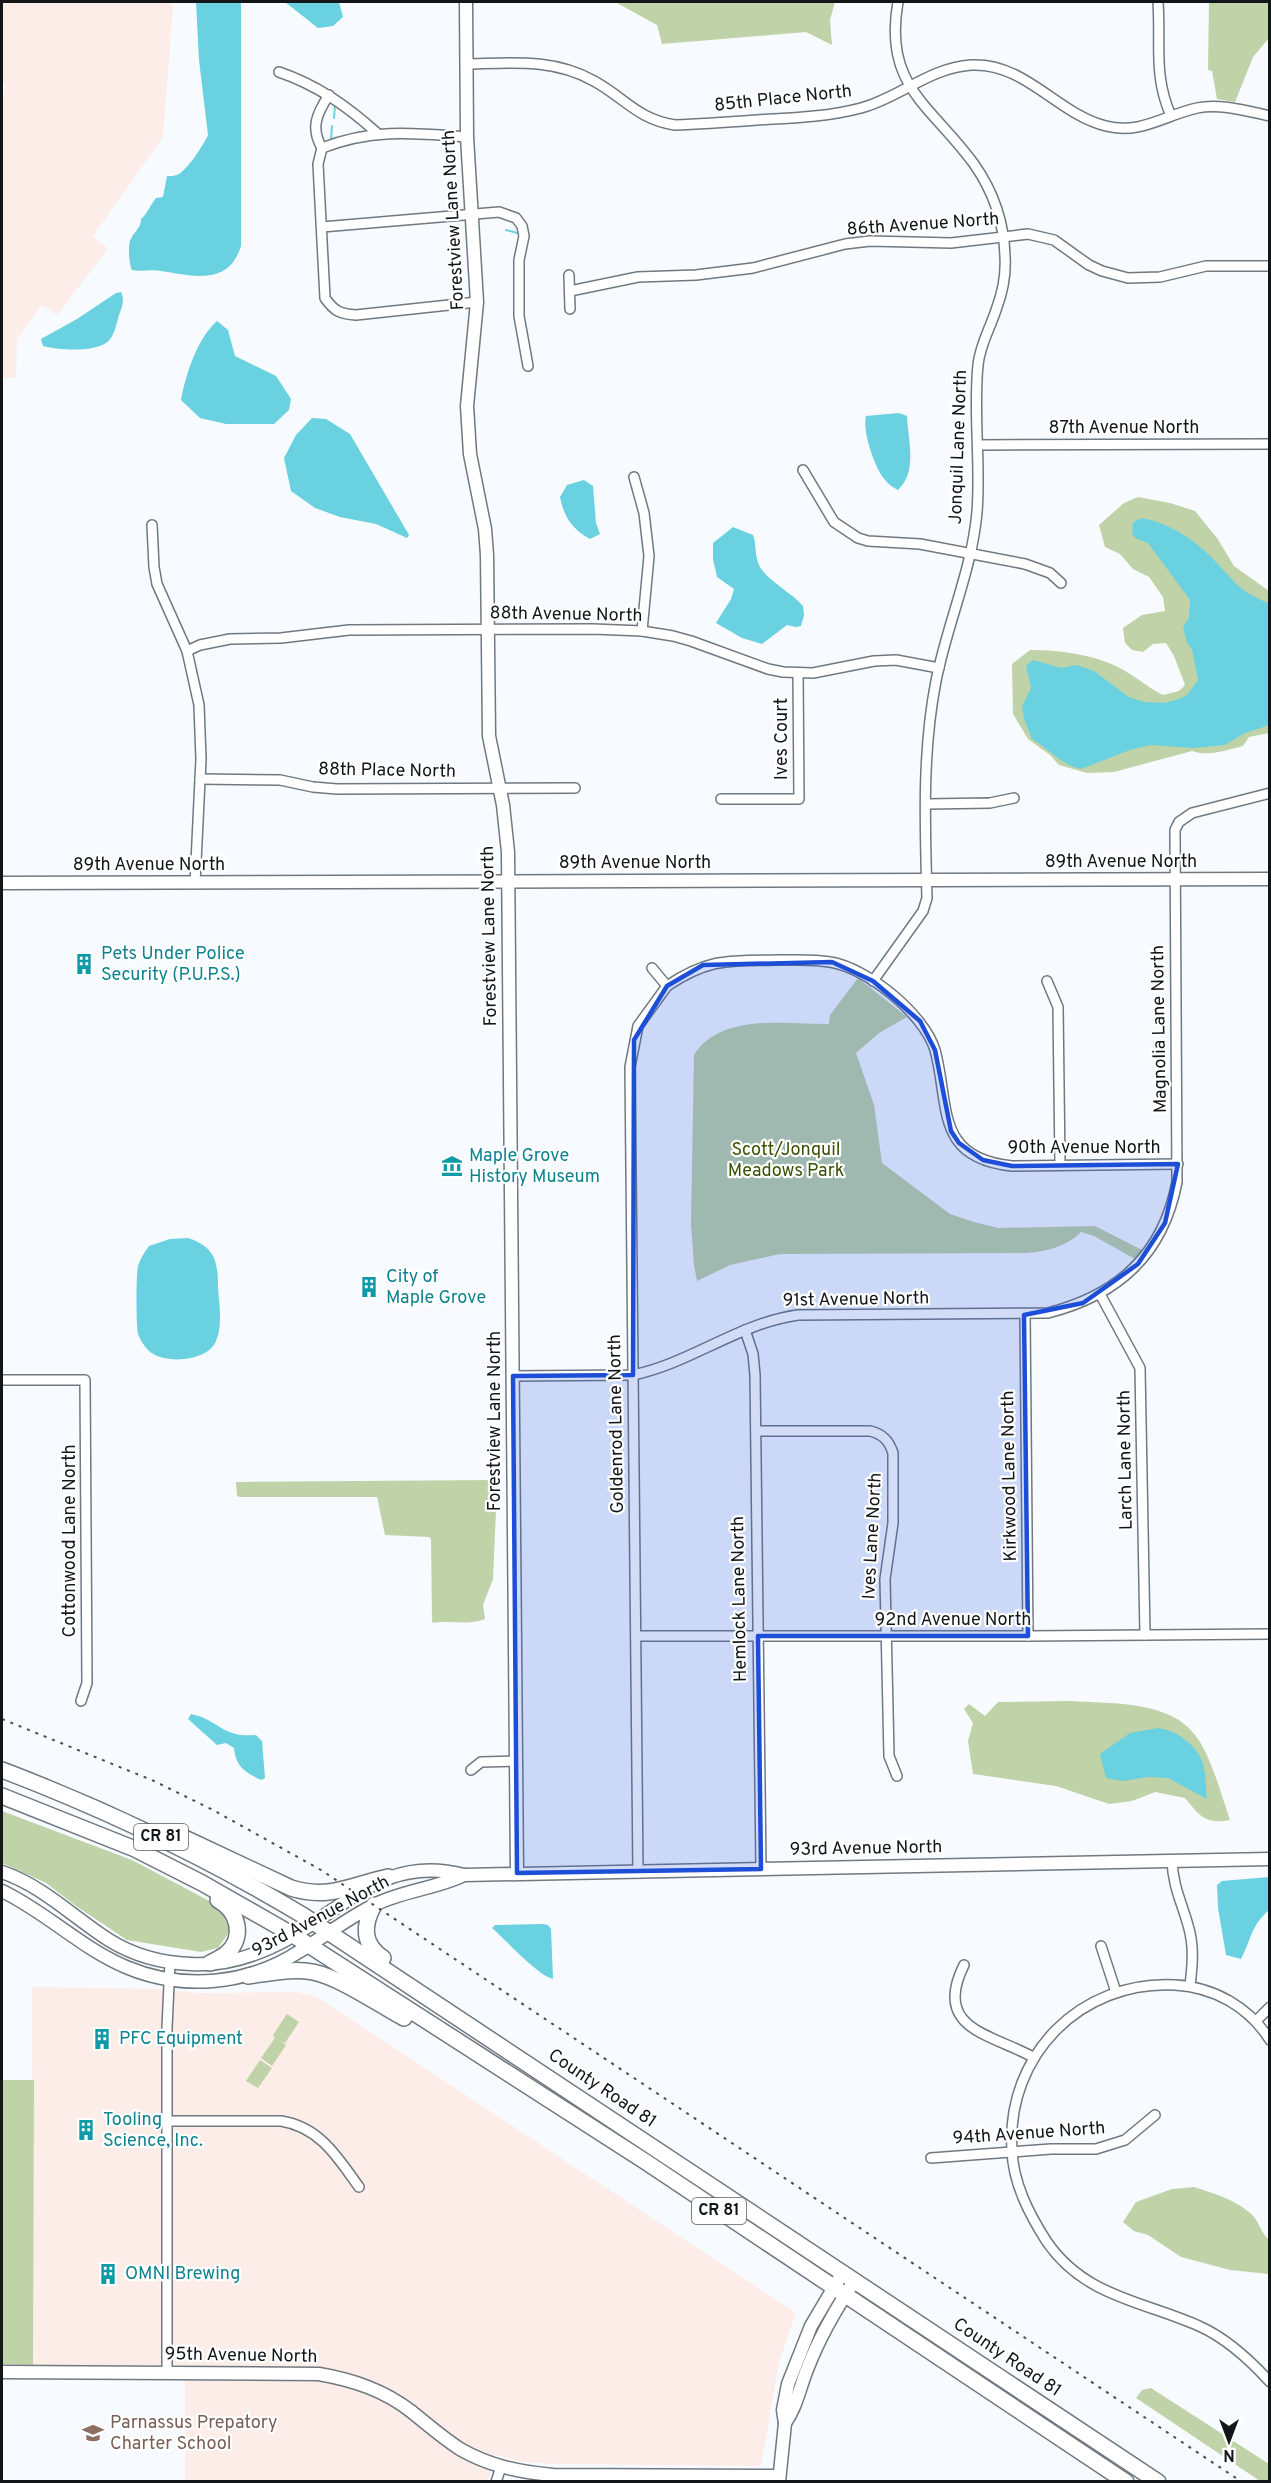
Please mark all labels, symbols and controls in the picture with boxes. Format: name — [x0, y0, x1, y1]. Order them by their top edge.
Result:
street label: 85th Place North — [713, 80, 853, 118]
street label: Forestview Lane North — [438, 129, 470, 311]
street label: 86th Avenue North — [846, 208, 1000, 242]
street label: Jonquil Lane North — [945, 369, 973, 525]
street label: 87th Avenue North — [1049, 417, 1199, 440]
street label: 88th Avenue North — [489, 602, 643, 628]
street label: Ives Court — [771, 698, 794, 780]
street label: 88th Place North — [318, 758, 456, 784]
street label: Forestview Lane North — [477, 846, 503, 1026]
street label: 89th Avenue North — [1045, 851, 1197, 874]
street label: 89th Avenue North — [559, 852, 711, 875]
street label: 89th Avenue North — [73, 854, 225, 877]
place label: Pets Under Police Security (P.U.P.S.) — [101, 943, 245, 987]
street label: Magnolia Lane North — [1147, 945, 1173, 1113]
building icon: Pets Under Police Security (P.U.P.S.) — [72, 952, 96, 976]
street label: 90th Avenue North — [1007, 1137, 1161, 1160]
park label: Scott/Jonquil Meadows Park — [728, 1139, 844, 1183]
place label: Maple Grove History Museum — [469, 1145, 600, 1189]
museum icon: Maple Grove History Museum — [440, 1154, 464, 1178]
place label: City of Maple Grove — [386, 1266, 486, 1310]
building icon: City of Maple Grove — [357, 1275, 381, 1299]
street label: 91st Avenue North — [782, 1287, 930, 1313]
street label: Forestview Lane North — [484, 1331, 507, 1511]
street label: Goldenrod Lane North — [604, 1334, 630, 1514]
street label: Kirkwood Lane North — [997, 1390, 1023, 1562]
street label: Larch Lane North — [1113, 1390, 1139, 1530]
street label: Cottonwood Lane North — [59, 1444, 82, 1638]
street label: Ives Lane North — [858, 1472, 888, 1600]
street label: Hemlock Lane North — [727, 1516, 753, 1682]
street label: 92nd Avenue North — [875, 1609, 1031, 1632]
road number: CR 81 — [134, 1824, 188, 1850]
street label: 93rd Avenue North — [789, 1836, 943, 1862]
street label: 93rd Avenue North — [248, 1871, 394, 1963]
building icon: PFC Equipment — [90, 2027, 114, 2051]
place label: PFC Equipment — [119, 2028, 243, 2051]
street label: County Road 81 — [543, 2044, 661, 2134]
place label: Tooling Science, Inc. — [103, 2109, 203, 2153]
street label: 94th Avenue North — [952, 2117, 1106, 2151]
building icon: Tooling Science, Inc. — [74, 2118, 98, 2142]
road number: CR 81 — [692, 2198, 746, 2224]
building icon: OMNI Brewing — [96, 2262, 120, 2286]
place label: OMNI Brewing — [125, 2263, 240, 2286]
street label: County Road 81 — [948, 2313, 1066, 2403]
street label: 95th Avenue North — [164, 2343, 318, 2369]
north arrow — [1199, 2411, 1259, 2471]
place label: Parnassus Prepatory Charter School — [110, 2412, 277, 2456]
school or university icon: Parnassus Prepatory Charter School — [81, 2421, 105, 2445]
text: N — [1223, 2444, 1235, 2464]

